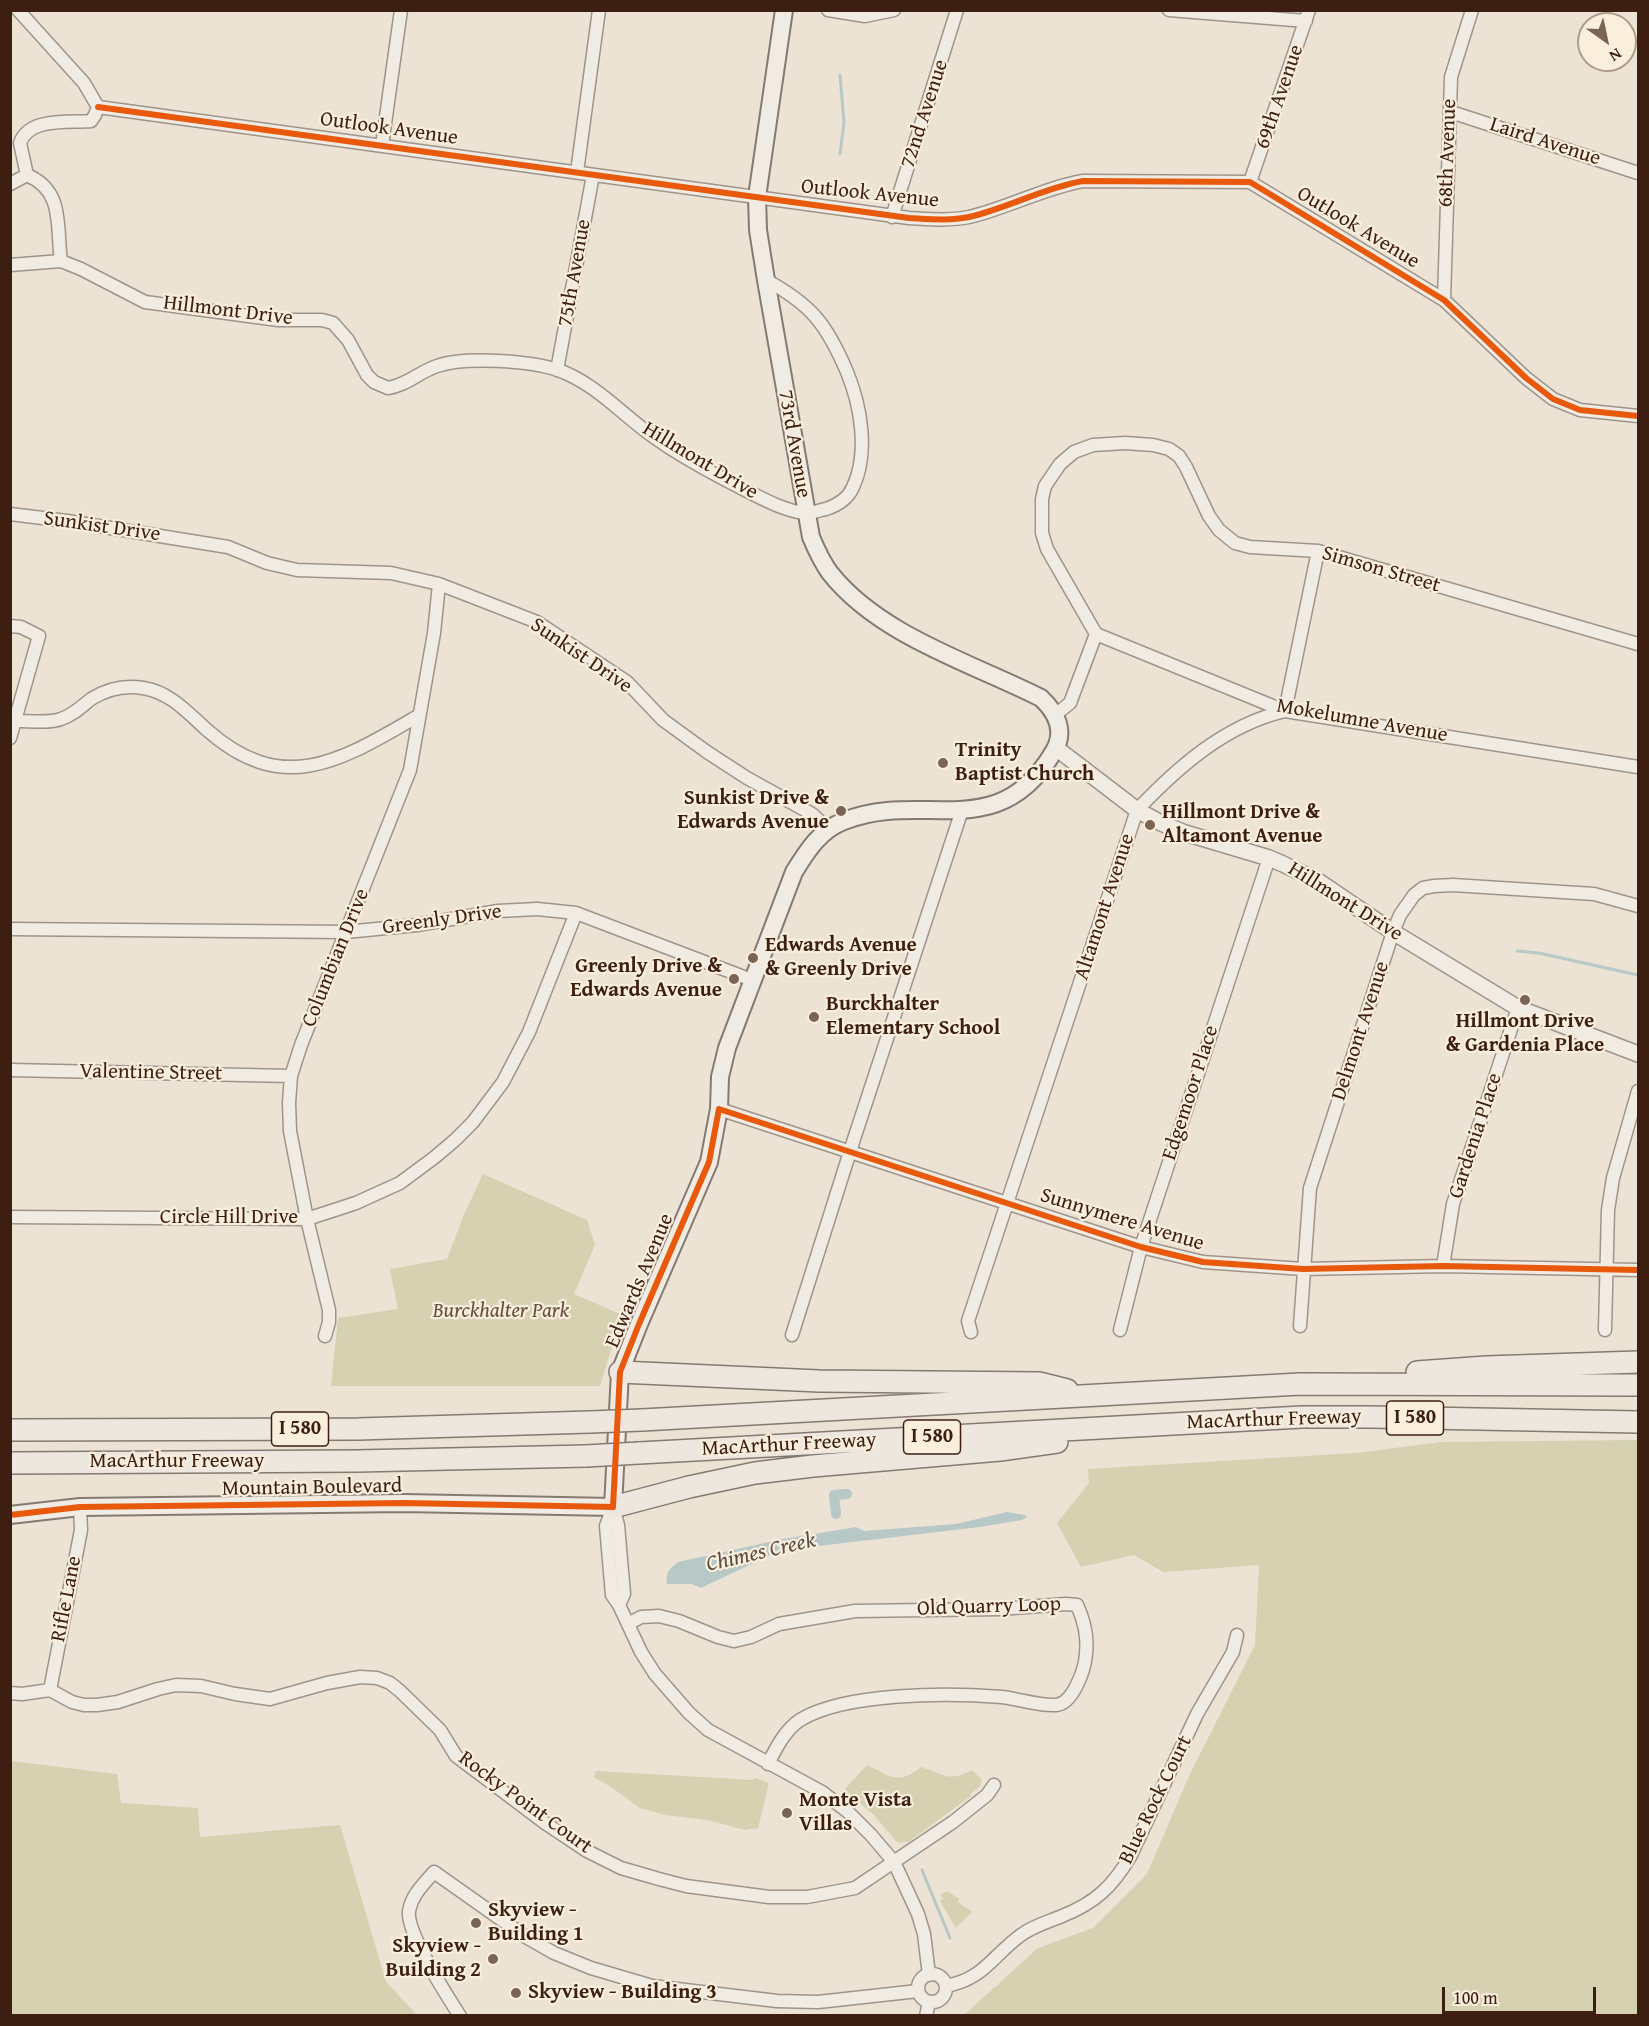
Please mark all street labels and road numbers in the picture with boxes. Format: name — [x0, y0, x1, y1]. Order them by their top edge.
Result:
street label: 69th Avenue — [1250, 42, 1310, 152]
street label: 72nd Avenue — [896, 57, 954, 171]
street label: 68th Avenue — [1434, 98, 1462, 208]
street label: Outlook Avenue — [319, 107, 459, 151]
street label: Laird Avenue — [1486, 112, 1604, 172]
street label: Outlook Avenue — [800, 174, 940, 214]
street label: Outlook Avenue — [1292, 181, 1424, 275]
street label: 75th Avenue — [553, 217, 597, 329]
street label: Hillmont Drive — [162, 291, 294, 331]
street label: 73rd Avenue — [772, 388, 816, 500]
street label: Hillmont Drive — [638, 417, 762, 505]
street label: Sunkist Drive — [42, 506, 162, 548]
street label: Simson Street — [1319, 541, 1443, 599]
street label: Sunkist Drive — [525, 613, 637, 699]
street label: Mokelumne Avenue — [1275, 694, 1449, 748]
street label: Altamont Avenue — [1070, 831, 1140, 983]
street label: Hillmont Drive — [1283, 857, 1407, 947]
street label: Columbian Drive — [297, 885, 375, 1031]
street label: Greenly Drive — [381, 899, 503, 941]
street label: Delmont Avenue — [1327, 958, 1395, 1104]
street label: Edgemoor Place — [1157, 1022, 1225, 1164]
street label: Valentine Street — [79, 1059, 223, 1087]
street label: Gardenia Place — [1444, 1070, 1508, 1202]
street label: Sunnymere Avenue — [1037, 1183, 1207, 1257]
street label: Circle Hill Drive — [160, 1205, 298, 1231]
street label: Edwards Avenue — [600, 1210, 680, 1352]
road number: I 580 — [1386, 1401, 1444, 1435]
street label: MacArthur Freeway — [1186, 1404, 1362, 1436]
road number: I 580 — [272, 1412, 328, 1446]
road number: I 580 — [904, 1420, 960, 1454]
street label: MacArthur Freeway — [701, 1428, 877, 1462]
street label: MacArthur Freeway — [90, 1449, 264, 1475]
street label: Mountain Boulevard — [222, 1474, 402, 1502]
street label: Rifle Lane — [46, 1554, 88, 1644]
street label: Old Quarry Loop — [917, 1592, 1061, 1622]
street label: Blue Rock Court — [1114, 1731, 1198, 1869]
street label: Rocky Point Court — [453, 1746, 597, 1860]

